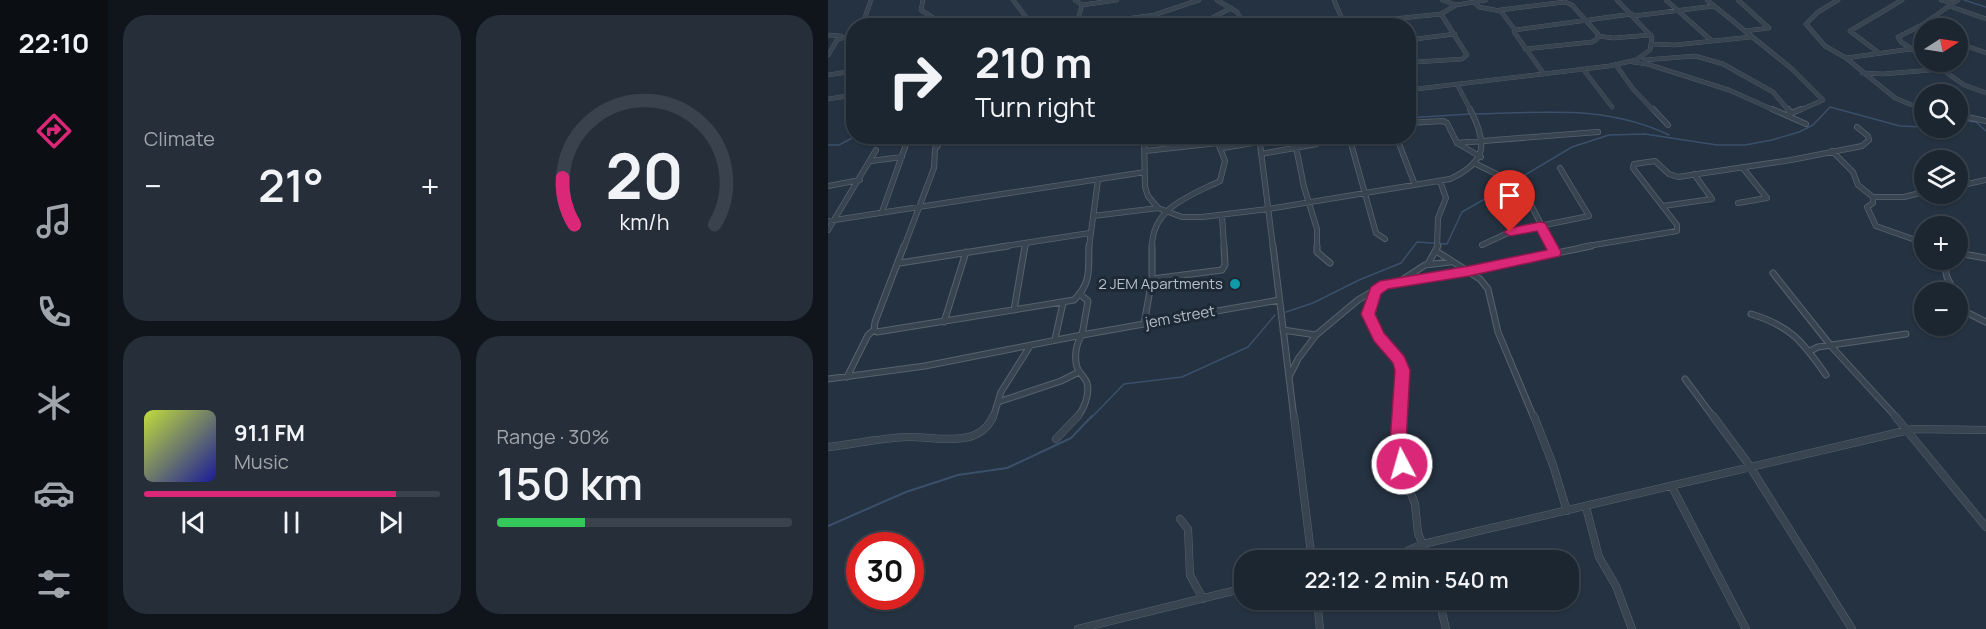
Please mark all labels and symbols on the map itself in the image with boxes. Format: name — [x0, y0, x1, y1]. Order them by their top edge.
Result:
north arrow — [1914, 18, 1968, 72]
pin — [1484, 170, 1535, 232]
place label: 2 JEM Apartments — [1098, 273, 1223, 294]
marker: 2 JEM Apartments — [1228, 277, 1242, 291]
street label: jem street — [1142, 300, 1217, 333]
position arrow — [1370, 432, 1434, 496]
speed limit sign: 30 — [846, 532, 924, 610]

